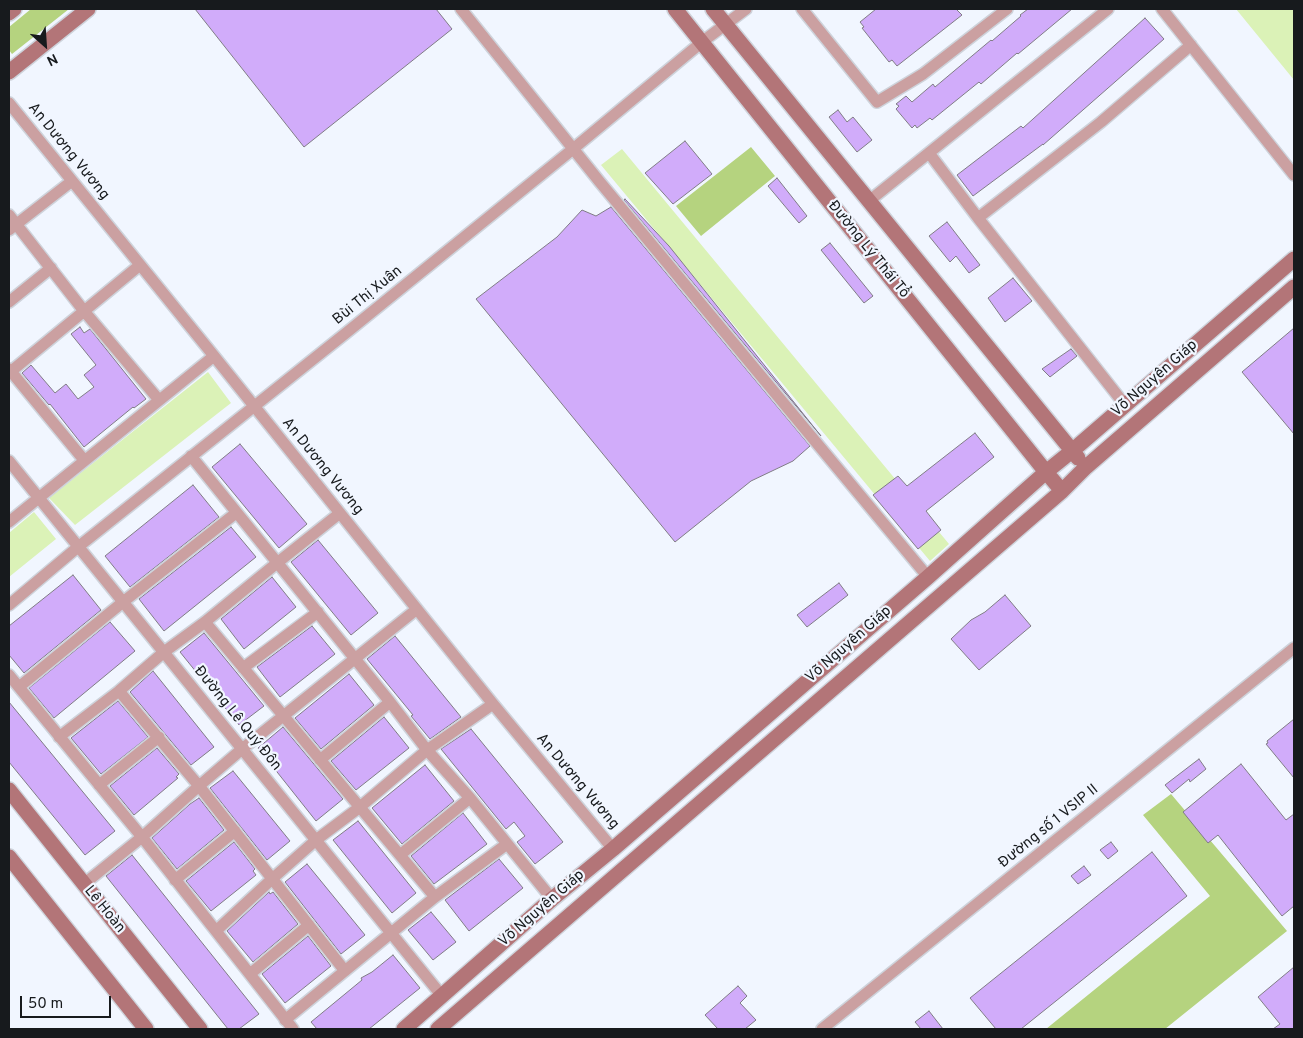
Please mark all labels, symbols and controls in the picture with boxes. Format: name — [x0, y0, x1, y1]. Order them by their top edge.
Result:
north arrow — [20, 20, 70, 70]
text: N — [44, 49, 60, 69]
street label: An Dương Vương — [23, 100, 113, 204]
street label: Đường Lý Thái Tổ — [823, 198, 913, 302]
street label: Bùi Thị Xuân — [330, 263, 406, 329]
street label: Võ Nguyên Giáp — [1108, 337, 1202, 421]
street label: An Dương Vương — [277, 415, 367, 519]
street label: Võ Nguyên Giáp — [802, 603, 896, 687]
street label: Đường Lê Quý Đôn — [189, 663, 285, 775]
street label: An Dương Vương — [532, 730, 622, 834]
street label: Đường số 1 VSIP II — [995, 781, 1103, 873]
street label: Võ Nguyên Giáp — [495, 867, 589, 951]
street label: Lê Hoàn — [80, 883, 128, 937]
scale bar — [22, 986, 114, 1018]
text: 50 m — [28, 995, 63, 1014]

